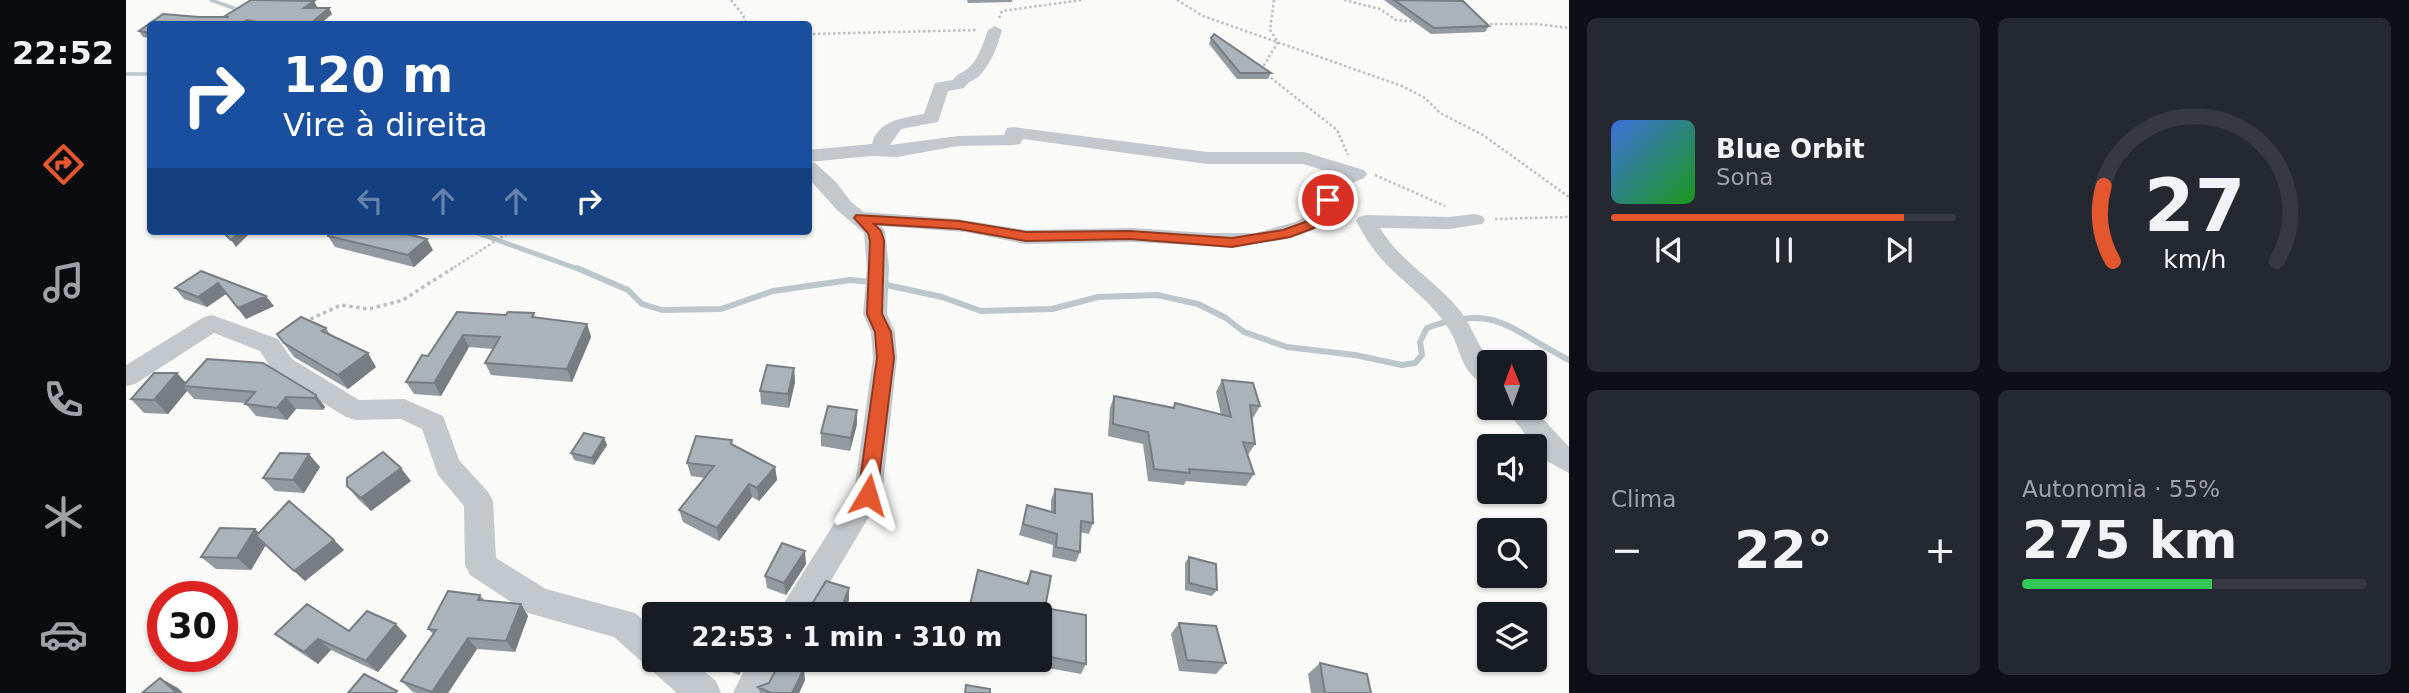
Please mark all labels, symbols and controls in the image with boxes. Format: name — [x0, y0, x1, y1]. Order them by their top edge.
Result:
text: 22:52 — [12, 34, 114, 72]
text: 120 m — [283, 47, 453, 104]
icon: right — [168, 49, 259, 140]
text: Vire à direita — [283, 106, 488, 144]
text: Blue Orbit — [1716, 134, 1865, 164]
icon: directions — [39, 140, 88, 189]
text: 27 — [2144, 163, 2245, 248]
text: Sona — [1716, 164, 1773, 190]
pin — [1298, 170, 1358, 230]
icon: arrive — [1309, 181, 1347, 219]
icon: left — [351, 182, 389, 220]
icon: ahead — [424, 182, 462, 220]
icon: ahead — [497, 182, 535, 220]
icon: right — [570, 182, 608, 220]
icon: previous — [1650, 231, 1688, 269]
icon: pause — [1765, 231, 1803, 269]
icon: next — [1880, 231, 1918, 269]
text: km/h — [2163, 245, 2226, 274]
icon: music — [39, 258, 88, 307]
north arrow — [1477, 350, 1547, 420]
map controls — [1477, 350, 1547, 672]
icon: phone — [39, 375, 88, 424]
button: sound — [1477, 434, 1547, 504]
position arrow — [831, 458, 905, 532]
text: Autonomia · 55% — [2022, 476, 2220, 502]
text: Clima — [1611, 486, 1676, 512]
icon: climate — [39, 492, 88, 541]
text: 275 km — [2022, 510, 2237, 570]
button: search — [1477, 518, 1547, 588]
text: 22° — [1734, 520, 1833, 580]
text: − — [1611, 528, 1643, 572]
text: + — [1924, 528, 1956, 572]
speed limit sign: 30 — [147, 581, 238, 672]
button: layers — [1477, 602, 1547, 672]
icon: car — [39, 610, 88, 659]
text: 22:53 · 1 min · 310 m — [692, 622, 1002, 652]

